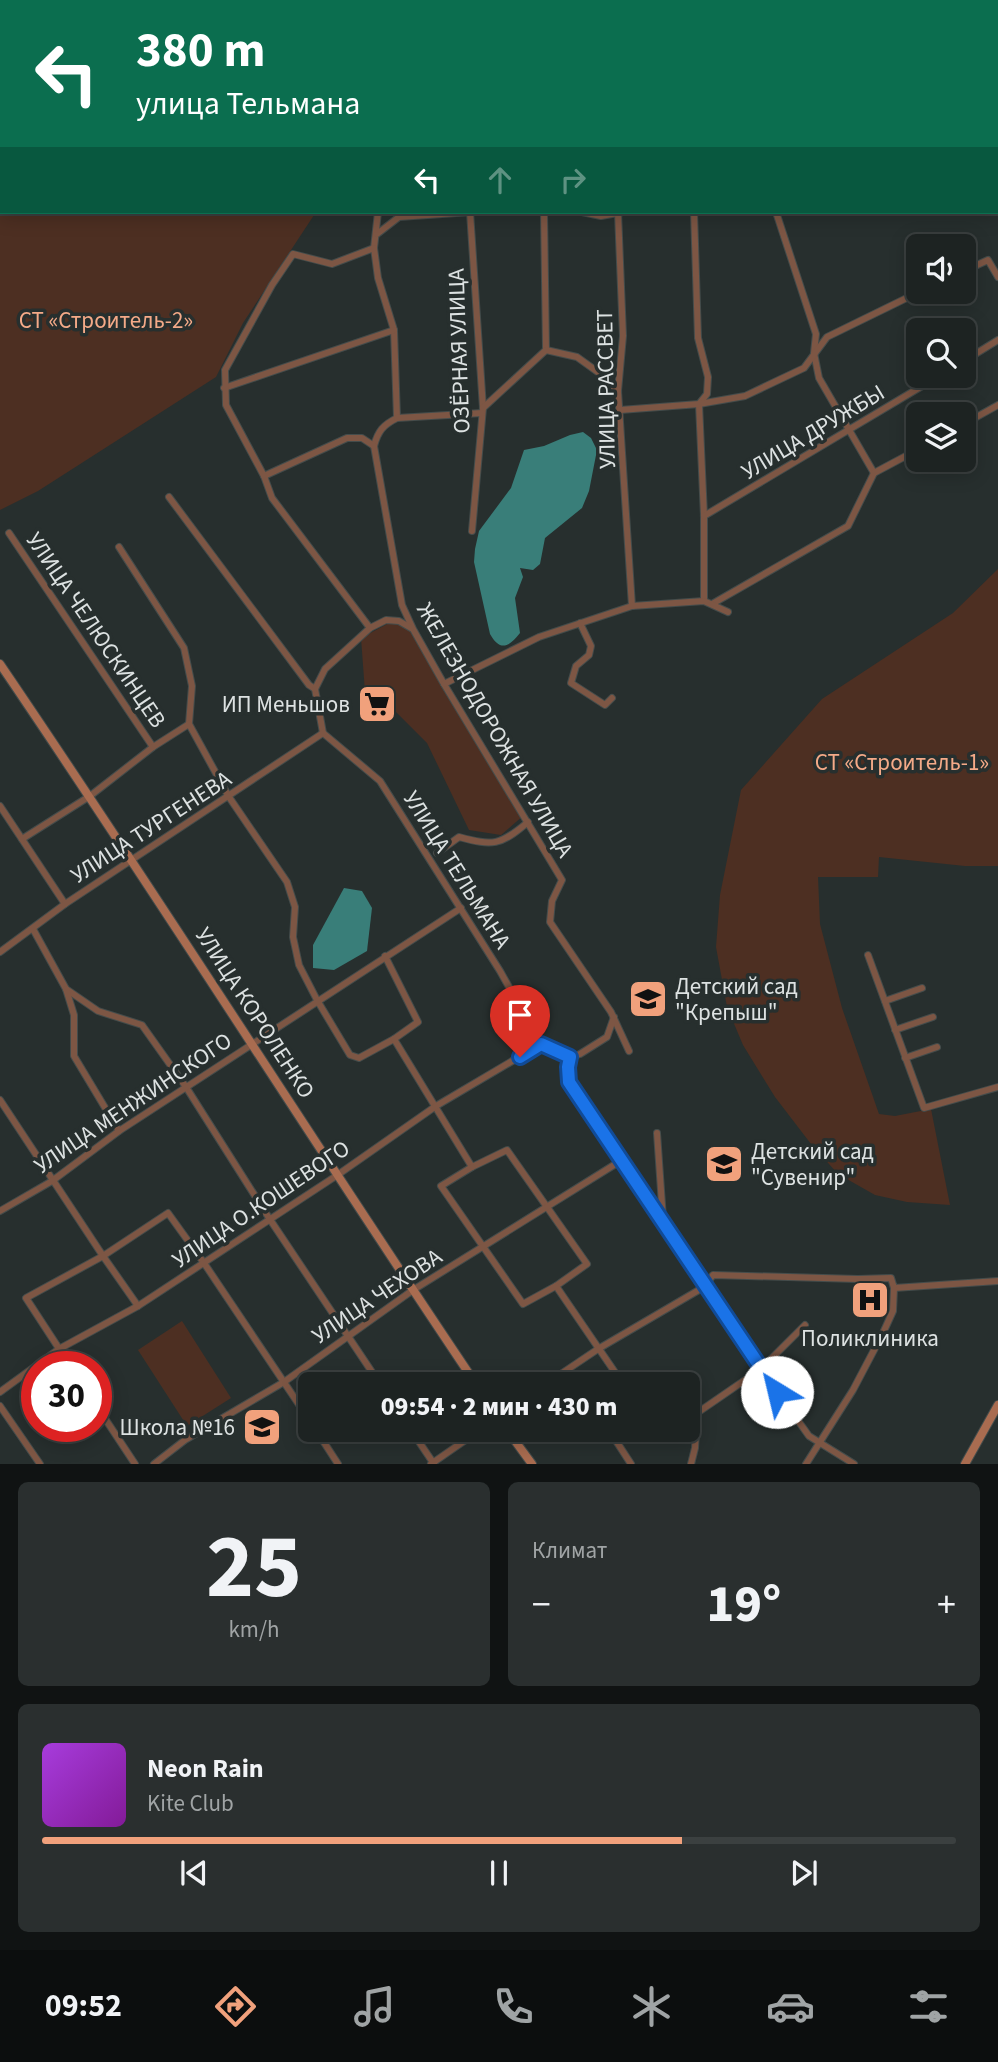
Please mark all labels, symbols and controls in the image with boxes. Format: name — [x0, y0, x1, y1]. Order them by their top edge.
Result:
text: 380 m — [136, 16, 265, 86]
icon: left — [21, 28, 112, 119]
text: улица Тельмана — [136, 81, 360, 127]
icon: left — [408, 161, 446, 199]
icon: ahead — [481, 161, 519, 199]
icon: right — [554, 161, 592, 199]
map controls — [906, 234, 976, 472]
button: sound — [906, 234, 976, 304]
street label: ОЗЁРНАЯ УЛИЦА — [440, 267, 478, 434]
park label: СТ «Строитель-2» — [19, 304, 193, 337]
street label: УЛИЦА РАССВЕТ — [588, 309, 624, 469]
button: search — [906, 318, 976, 388]
street label: УЛИЦА ДРУЖБЫ — [735, 376, 891, 488]
button: layers — [906, 402, 976, 472]
street label: УЛИЦА ЧЕЛЮСКИНЦЕВ — [18, 525, 174, 735]
street label: ЖЕЛЕЗНОДОРОЖНАЯ УЛИЦА — [408, 596, 582, 864]
supermarket icon: ИП Меньшов — [356, 683, 398, 725]
place label: ИП Меньшов — [222, 688, 350, 721]
park label: СТ «Строитель-1» — [815, 746, 989, 779]
street label: УЛИЦА ТУРГЕНЕВА — [64, 762, 238, 891]
street label: УЛИЦА ТЕЛЬМАНА — [395, 785, 519, 956]
street label: УЛИЦА КОРОЛЕНКО — [187, 921, 323, 1105]
place label: Детский сад "Крепыш" — [675, 970, 798, 1029]
school or university icon: Детский сад "Крепыш" — [627, 978, 669, 1020]
pin — [490, 985, 550, 1057]
icon: arrive — [501, 996, 539, 1034]
street label: УЛИЦА МЕНЖИНСКОГО — [27, 1024, 239, 1182]
street label: УЛИЦА О.КОШЕВОГО — [165, 1132, 357, 1276]
place label: Детский сад "Сувенир" — [751, 1135, 874, 1194]
school or university icon: Детский сад "Сувенир" — [703, 1143, 745, 1185]
street label: УЛИЦА ЧЕХОВА — [305, 1240, 449, 1352]
hospital icon: Поликлиника — [849, 1279, 891, 1321]
place label: Поликлиника — [801, 1322, 939, 1355]
speed limit sign: 30 — [21, 1351, 112, 1442]
position arrow — [740, 1355, 814, 1429]
text: 09:54 · 2 мин · 430 m — [381, 1388, 617, 1425]
school or university icon: Школа №16 — [241, 1406, 283, 1448]
place label: Школа №16 — [120, 1411, 235, 1444]
text: 25 — [206, 1503, 302, 1632]
text: Климат — [532, 1534, 607, 1567]
text: 19° — [707, 1568, 781, 1642]
text: − — [532, 1578, 551, 1632]
text: + — [937, 1578, 956, 1632]
text: km/h — [228, 1613, 280, 1646]
text: Neon Rain — [147, 1750, 264, 1787]
text: Kite Club — [147, 1787, 234, 1820]
icon: previous — [175, 1854, 213, 1892]
icon: pause — [480, 1854, 518, 1892]
icon: next — [785, 1854, 823, 1892]
icon: directions — [211, 1982, 260, 2031]
icon: music — [350, 1982, 399, 2031]
icon: phone — [489, 1982, 538, 2031]
icon: climate — [627, 1982, 676, 2031]
icon: car — [766, 1982, 815, 2031]
icon: filters — [904, 1982, 953, 2031]
text: 09:52 — [45, 1983, 122, 2029]

